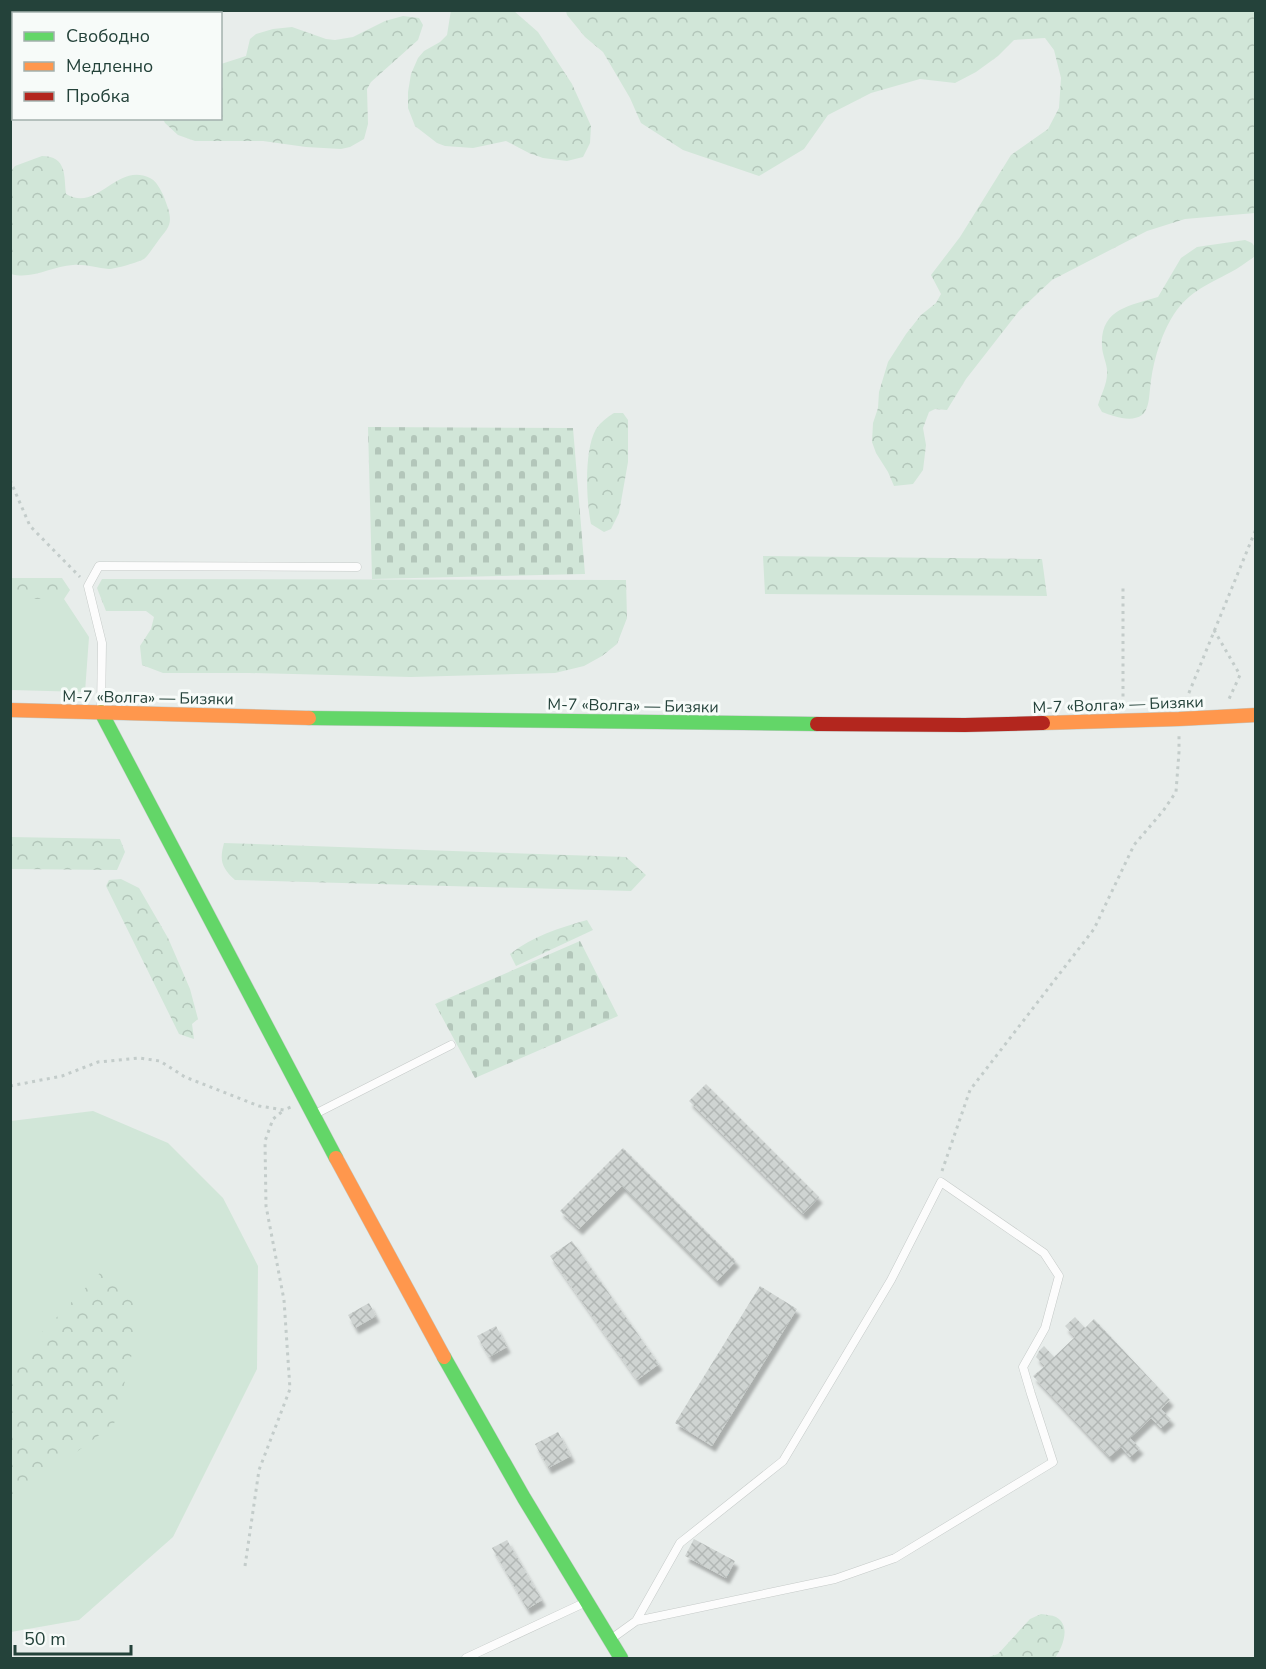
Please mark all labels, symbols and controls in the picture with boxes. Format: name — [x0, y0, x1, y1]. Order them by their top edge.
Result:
legend — [12, 12, 222, 120]
text: Свободно — [66, 24, 150, 48]
text: Медленно — [66, 54, 153, 78]
text: Пробка — [66, 84, 130, 108]
street label: М-7 «Волга» — Бизяки — [62, 686, 234, 710]
street label: М-7 «Волга» — Бизяки — [1032, 691, 1204, 719]
street label: М-7 «Волга» — Бизяки — [547, 694, 719, 718]
scale bar — [15, 1618, 130, 1656]
text: 50 m — [24, 1627, 66, 1651]

